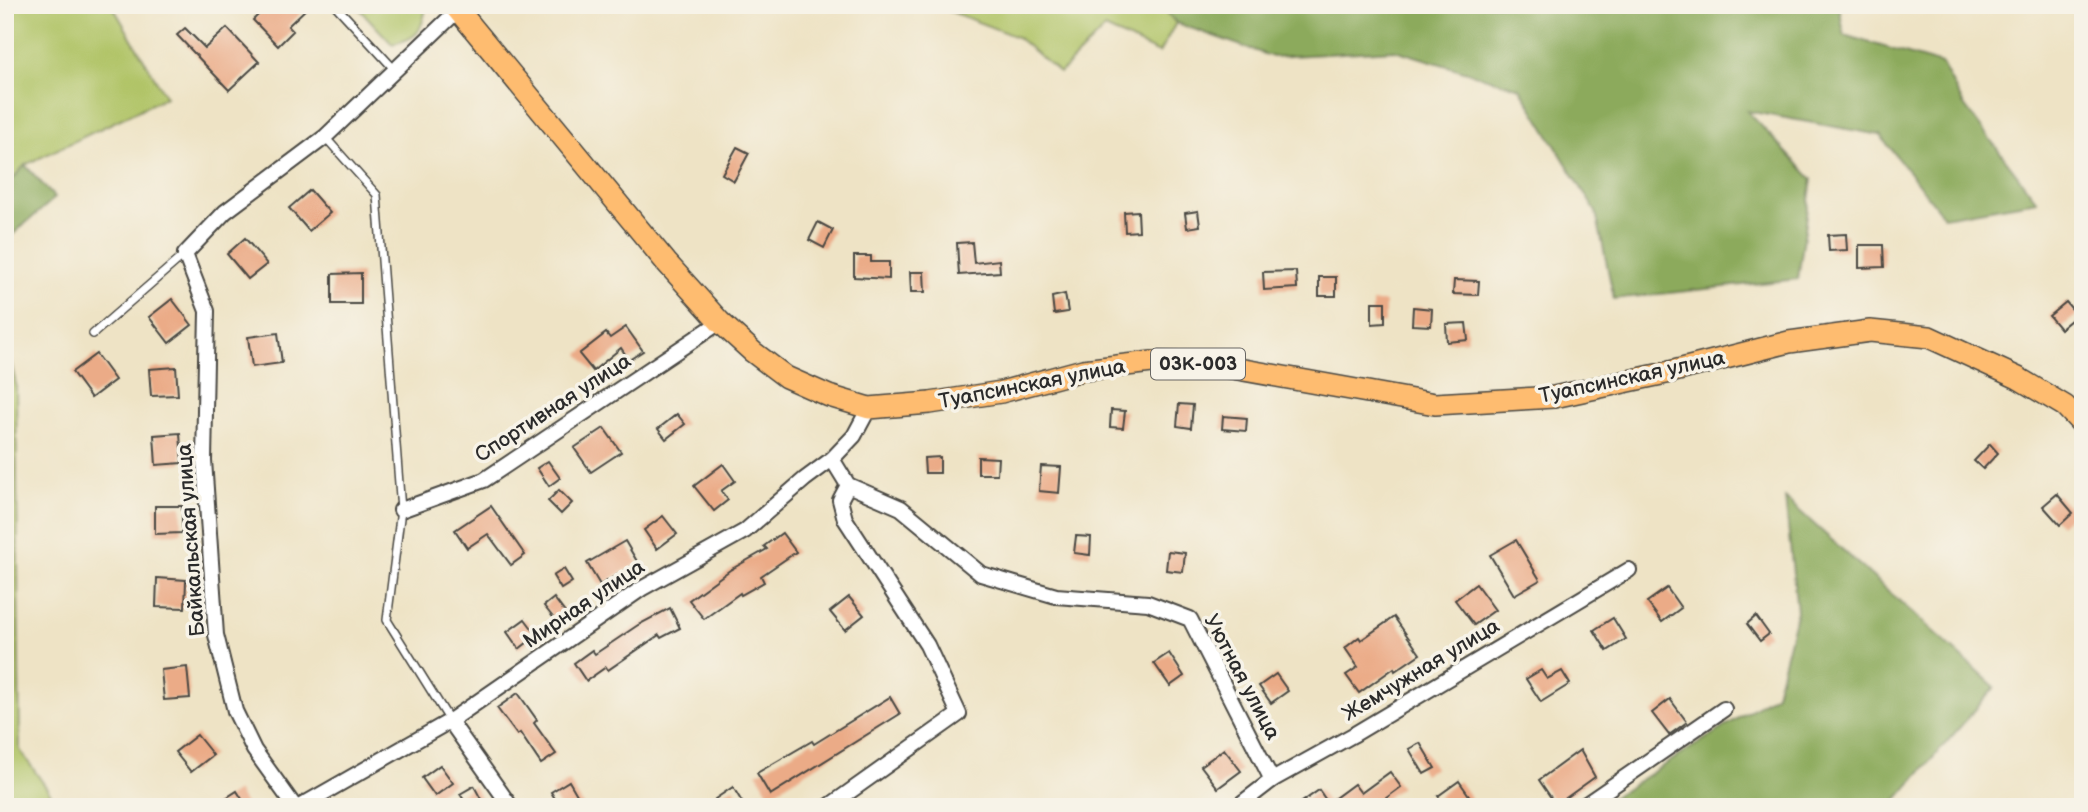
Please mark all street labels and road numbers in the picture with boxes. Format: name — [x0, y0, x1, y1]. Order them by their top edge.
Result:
street label: Туапсинская улица — [1537, 345, 1728, 409]
street label: Спортивная улица — [470, 348, 636, 468]
road number: 03К-003 — [1151, 348, 1245, 380]
street label: Туапсинская улица — [937, 354, 1128, 414]
street label: Байкальская улица — [172, 442, 210, 637]
street label: Мирная улица — [519, 554, 650, 654]
street label: Уютная улица — [1198, 610, 1286, 744]
street label: Жемчужная улица — [1338, 613, 1505, 727]

